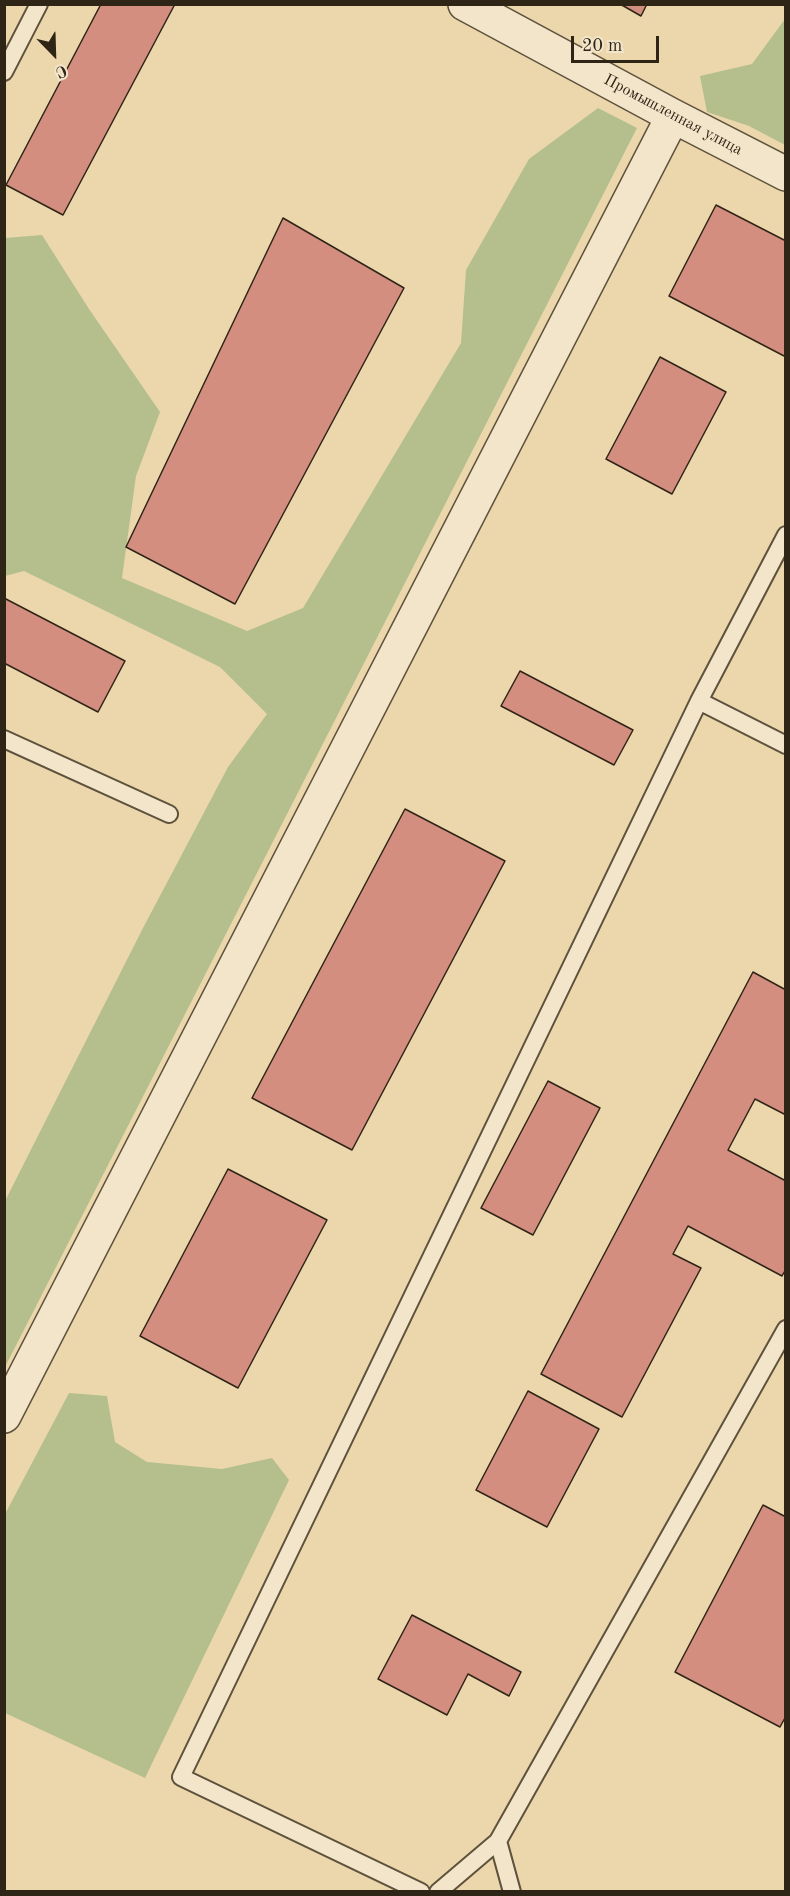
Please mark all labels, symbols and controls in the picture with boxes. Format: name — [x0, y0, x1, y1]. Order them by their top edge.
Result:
north arrow — [24, 24, 84, 84]
scale bar — [574, 24, 662, 62]
text: 20 m — [582, 37, 622, 55]
text: С — [53, 61, 69, 80]
street label: Промышленная улица — [600, 70, 746, 160]

